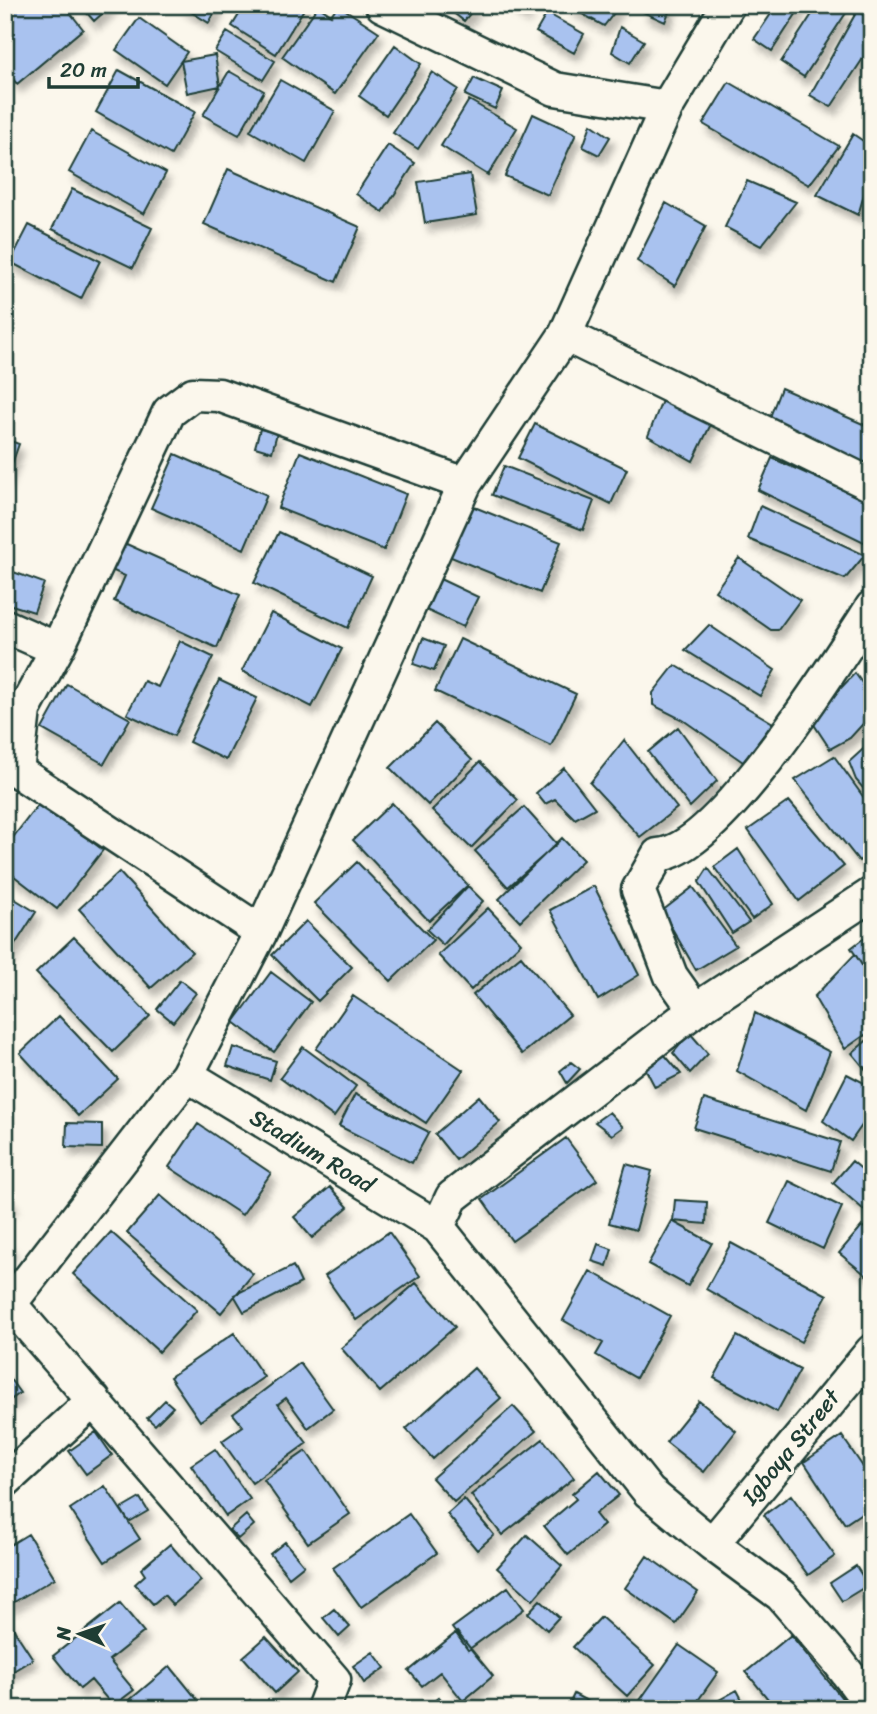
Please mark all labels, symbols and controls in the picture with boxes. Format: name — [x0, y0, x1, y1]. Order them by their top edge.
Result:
scale bar — [49, 46, 138, 90]
text: 20 m — [60, 51, 107, 89]
street label: Stadium Road — [242, 1097, 384, 1206]
street label: Igboya Street — [730, 1378, 852, 1515]
north arrow — [46, 1598, 116, 1668]
text: N — [47, 1625, 80, 1642]

